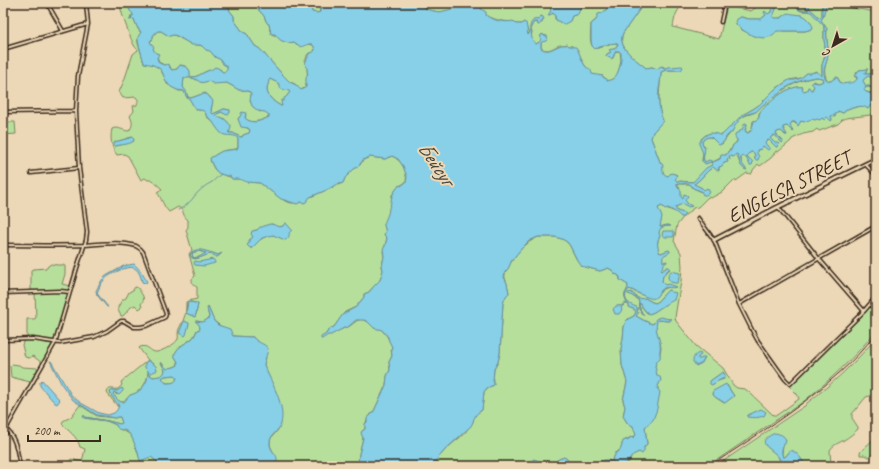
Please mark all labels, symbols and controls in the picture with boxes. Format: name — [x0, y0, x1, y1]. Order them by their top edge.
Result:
north arrow — [813, 26, 853, 66]
text: С — [819, 46, 833, 61]
water label: Бейсуг — [412, 137, 463, 194]
street label: ENGELSA STREET — [723, 143, 859, 229]
scale bar — [28, 417, 100, 443]
text: 200 m — [34, 423, 61, 439]

